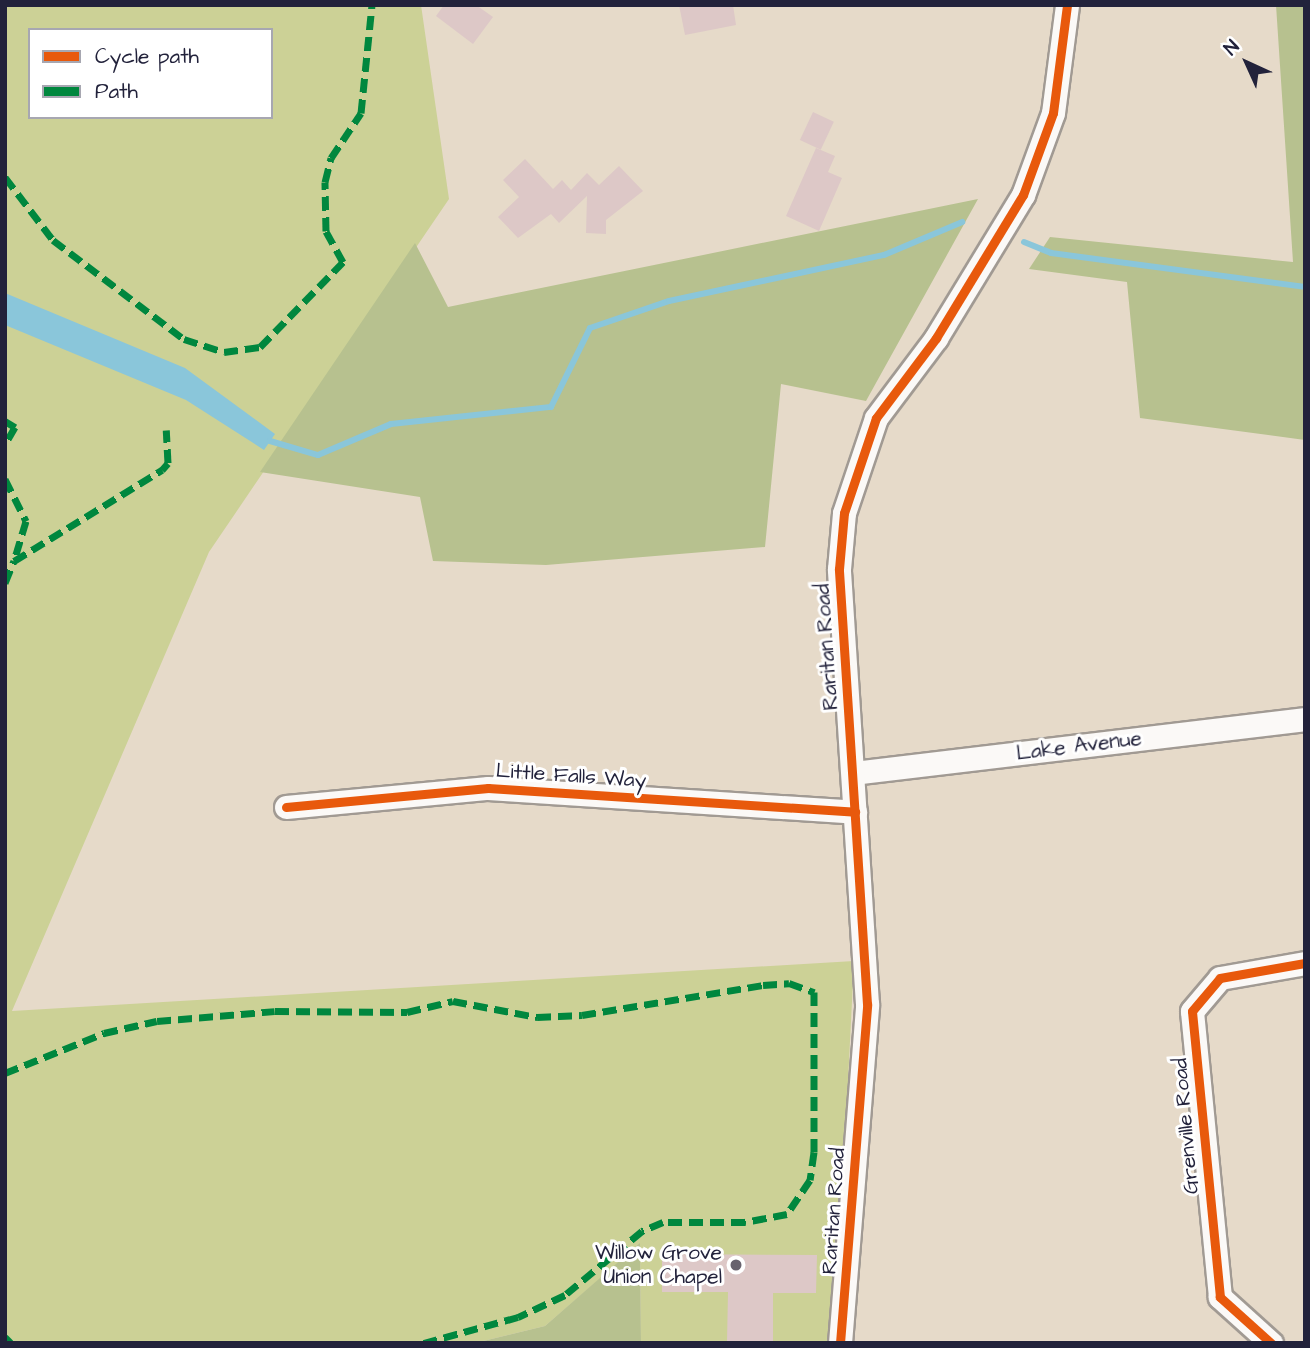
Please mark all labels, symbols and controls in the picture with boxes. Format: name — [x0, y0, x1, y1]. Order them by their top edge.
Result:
legend — [28, 28, 273, 119]
north arrow — [1212, 28, 1282, 98]
text: N — [1218, 34, 1246, 62]
text: Cycle path — [95, 42, 199, 71]
text: Path — [95, 77, 138, 106]
street label: Raritan Road — [810, 583, 844, 711]
street label: Lake Avenue — [1015, 726, 1143, 766]
street label: Little Falls Way — [495, 758, 647, 794]
street label: Grenville Road — [1167, 1057, 1205, 1195]
street label: Raritan Road — [817, 1147, 851, 1275]
place label: Willow Grove Union Chapel — [595, 1240, 722, 1290]
marker: Willow Grove Union Chapel — [728, 1257, 744, 1273]

